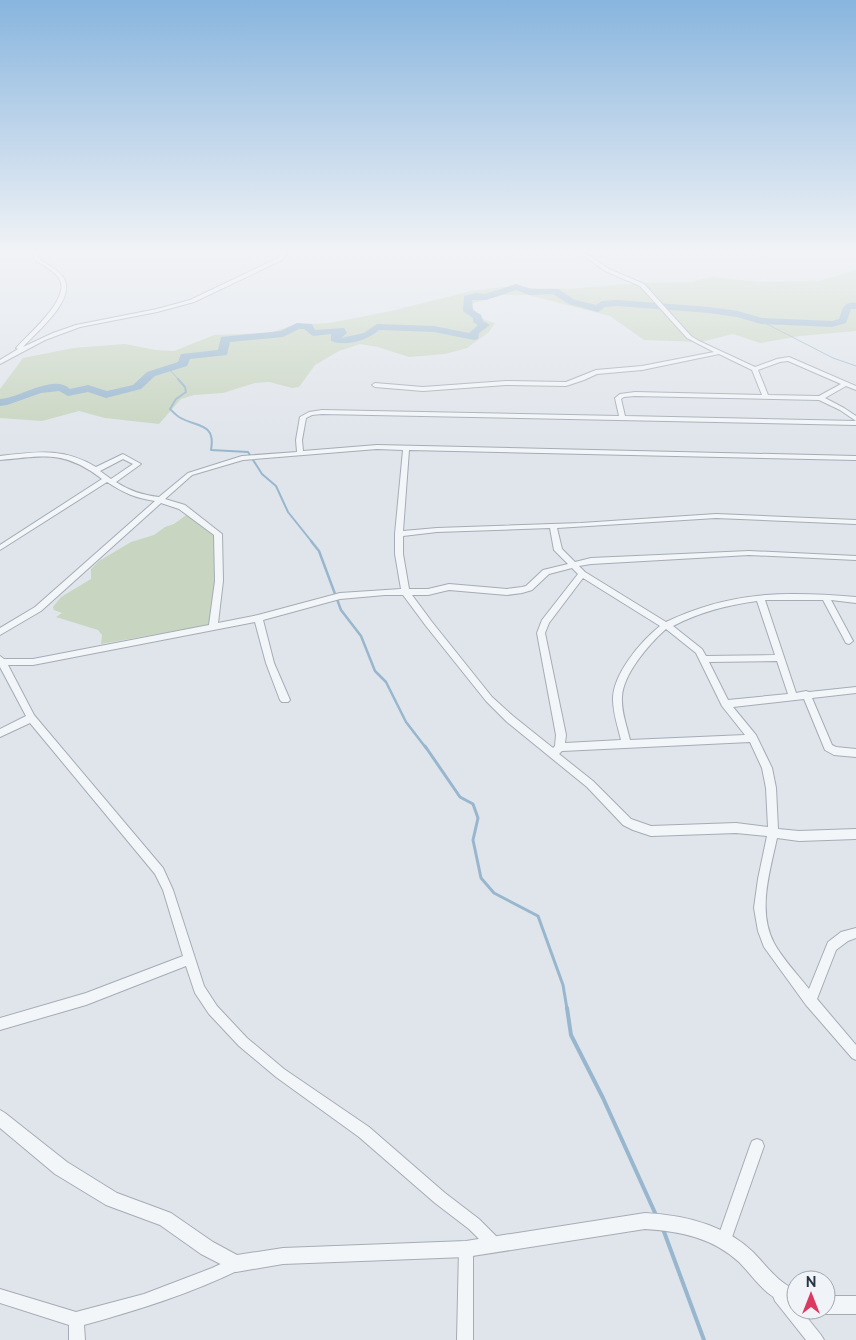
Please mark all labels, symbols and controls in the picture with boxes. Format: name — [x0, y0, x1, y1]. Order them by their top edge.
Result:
north arrow — [786, 1270, 836, 1320]
text: N — [806, 1274, 816, 1290]

